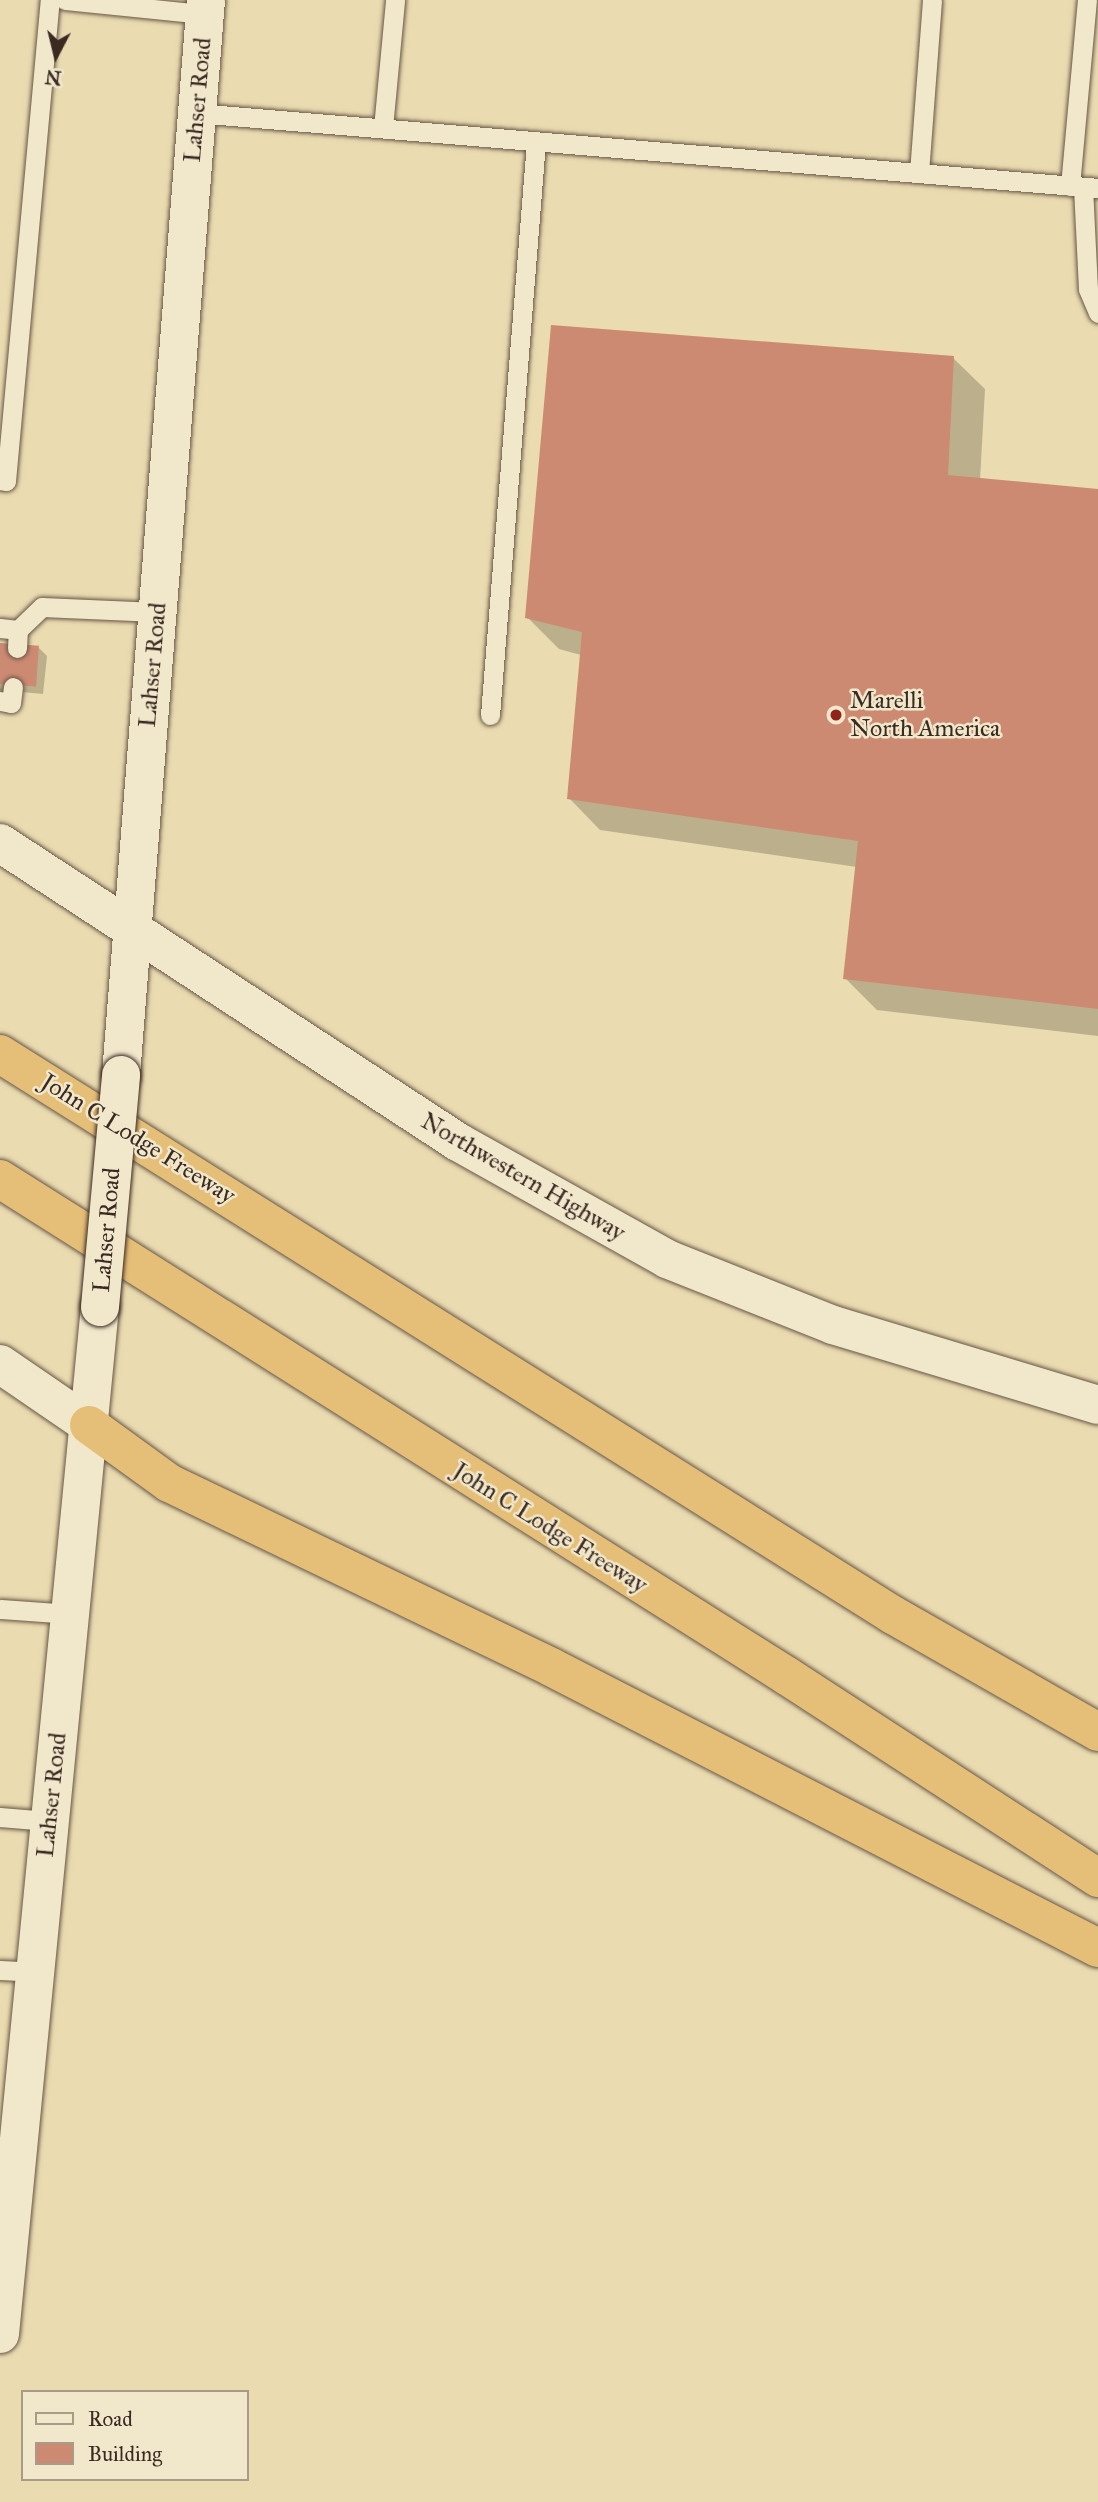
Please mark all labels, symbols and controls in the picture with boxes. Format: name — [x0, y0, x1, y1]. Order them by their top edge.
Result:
north arrow — [21, 21, 91, 91]
street label: Lahser Road — [178, 36, 218, 164]
text: N — [44, 65, 63, 90]
street label: Lahser Road — [133, 601, 173, 729]
place label: Marelli North America — [850, 687, 1000, 743]
marker: Marelli North America — [828, 707, 844, 723]
street label: John C Lodge Freeway — [36, 1068, 240, 1210]
street label: Northwestern Highway — [416, 1107, 630, 1247]
street label: Lahser Road — [87, 1166, 127, 1294]
street label: John C Lodge Freeway — [448, 1457, 652, 1599]
street label: Lahser Road — [31, 1731, 73, 1859]
legend — [21, 2390, 248, 2481]
text: Road — [88, 2406, 133, 2432]
text: Building — [88, 2441, 162, 2467]

